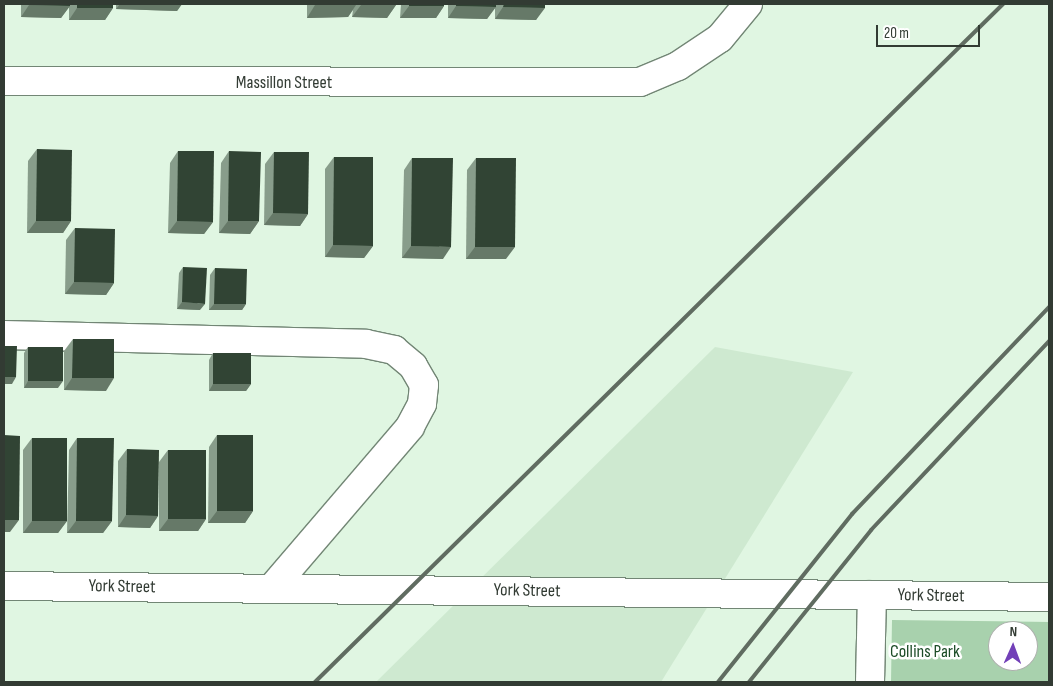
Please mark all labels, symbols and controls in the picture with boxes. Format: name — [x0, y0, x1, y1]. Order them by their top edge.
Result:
scale bar — [878, 15, 982, 47]
text: 20 m — [884, 24, 909, 43]
street label: Massillon Street — [236, 72, 332, 94]
street label: York Street — [88, 576, 156, 598]
street label: York Street — [493, 580, 561, 602]
street label: York Street — [897, 585, 965, 607]
north arrow — [988, 621, 1038, 671]
text: N — [1009, 623, 1018, 640]
park label: Collins Park — [890, 641, 960, 663]

